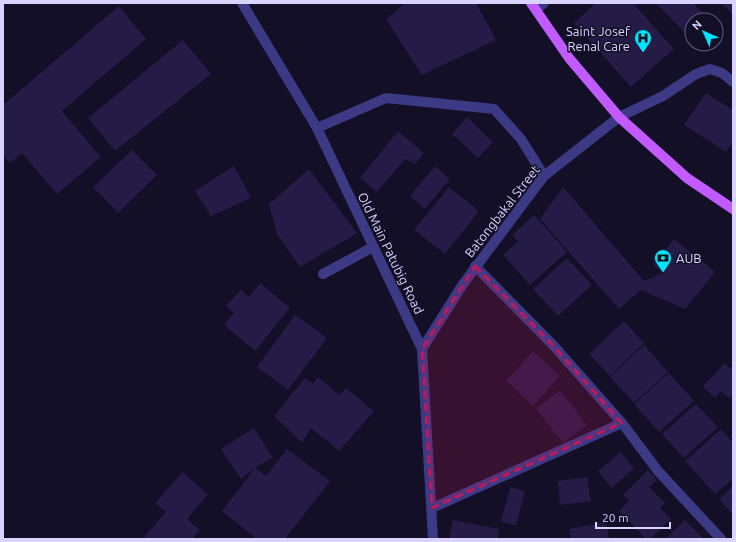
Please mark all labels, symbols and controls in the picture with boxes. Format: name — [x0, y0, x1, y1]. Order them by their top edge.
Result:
north arrow — [684, 12, 724, 52]
text: N — [690, 18, 704, 32]
place label: Saint Josef Renal Care — [566, 24, 630, 53]
hospital icon: Saint Josef Renal Care — [633, 28, 653, 53]
street label: Batongbakal Street — [462, 162, 542, 260]
street label: Old Main Patubig Road — [355, 190, 427, 316]
bank icon: AUB — [653, 248, 673, 273]
place label: AUB — [676, 251, 702, 265]
scale bar — [596, 504, 670, 530]
text: 20 m — [602, 511, 629, 524]

